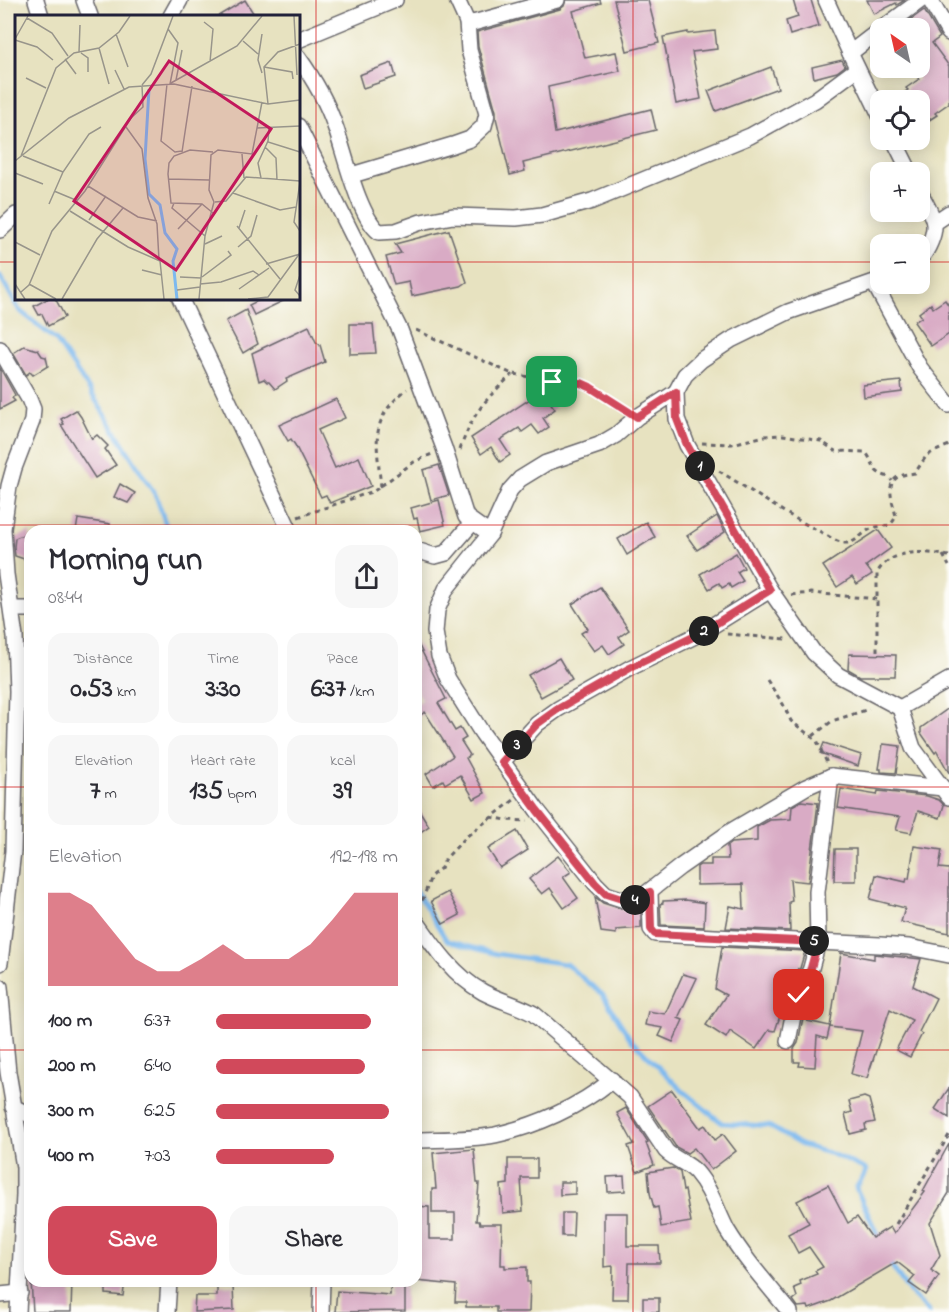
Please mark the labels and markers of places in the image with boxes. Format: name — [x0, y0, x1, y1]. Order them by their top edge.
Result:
pin — [526, 356, 577, 407]
pin: 1 — [685, 451, 715, 481]
pin: 2 — [689, 616, 719, 646]
pin: 3 — [502, 730, 532, 760]
pin: 4 — [620, 885, 650, 915]
pin: 5 — [799, 926, 829, 956]
pin — [773, 969, 824, 1020]

